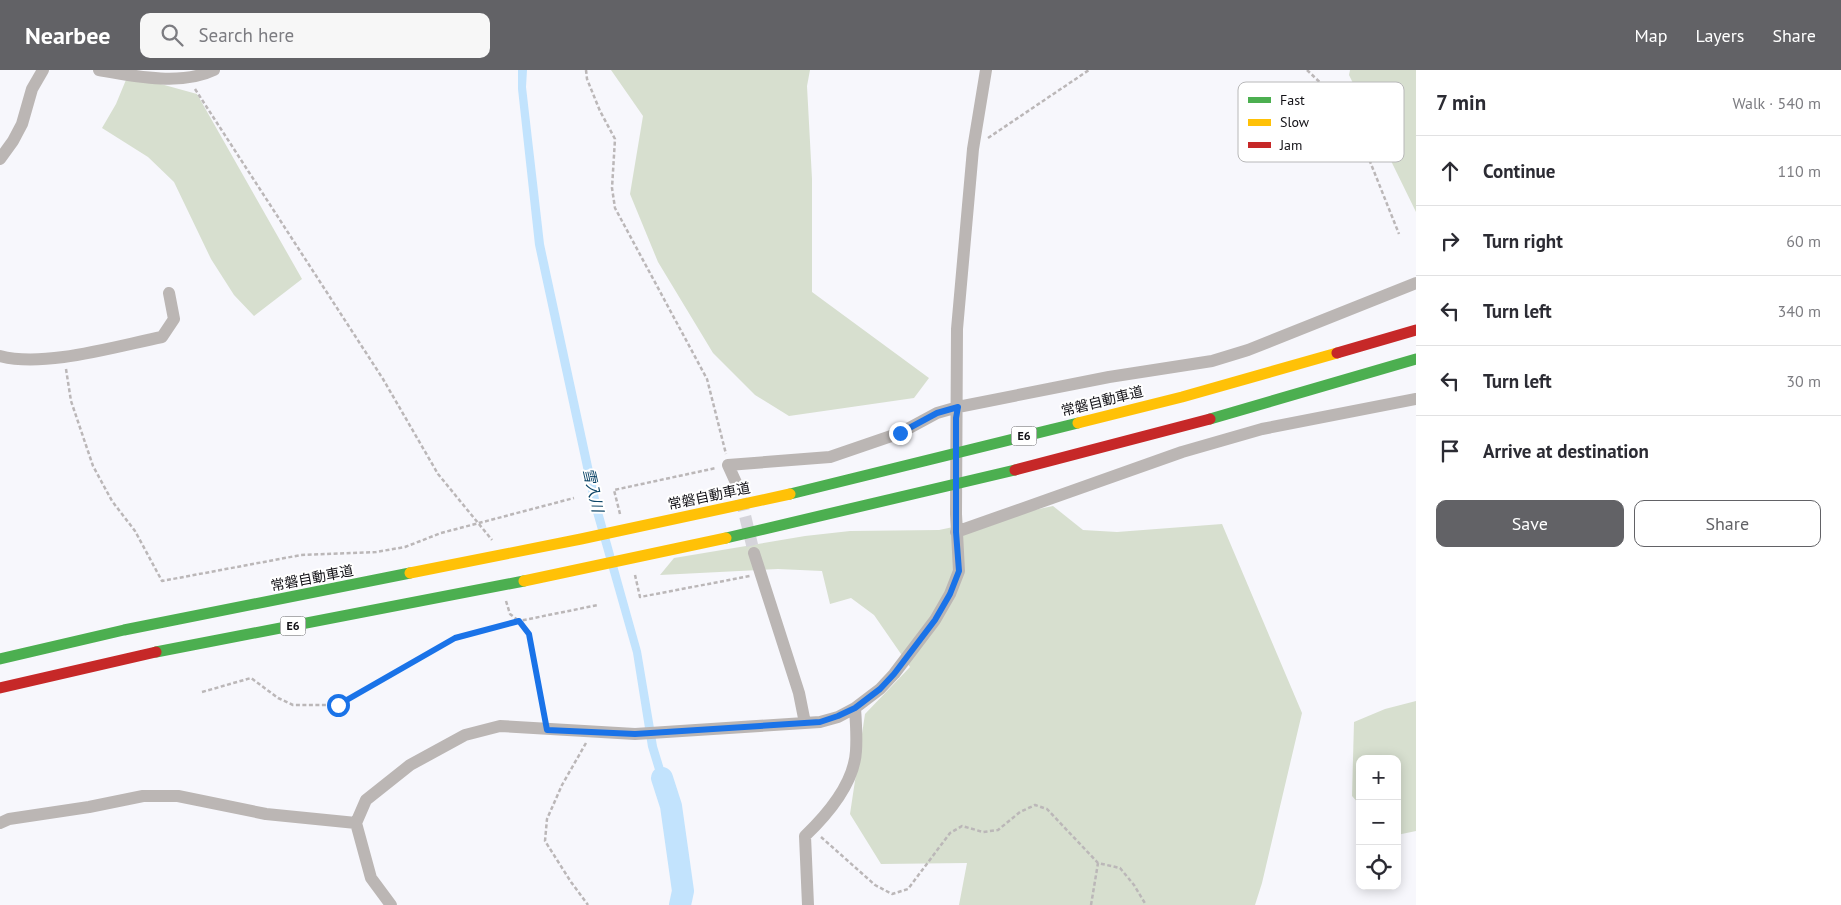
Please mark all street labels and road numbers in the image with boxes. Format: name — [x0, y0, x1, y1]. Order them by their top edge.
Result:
street label: 常磐自動車道 — [1059, 382, 1145, 420]
road number: E6 — [1012, 426, 1036, 446]
street label: 常磐自動車道 — [666, 478, 752, 514]
street label: 常磐自動車道 — [269, 561, 355, 595]
road number: E6 — [280, 616, 306, 636]

